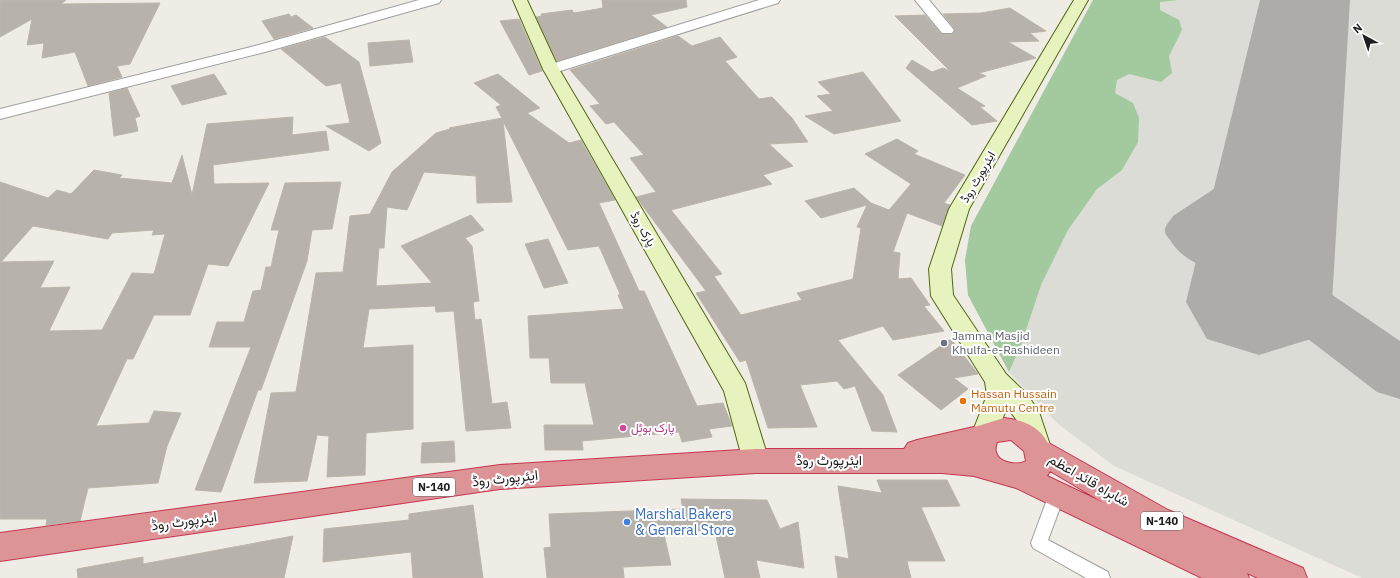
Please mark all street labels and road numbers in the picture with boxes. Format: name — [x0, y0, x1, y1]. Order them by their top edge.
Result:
street label: ایئرپورٹ روڈ — [957, 148, 999, 206]
street label: پارک روڈ — [627, 208, 660, 250]
street label: شاہراہِ قائدِ اعظم — [1045, 450, 1133, 511]
street label: ایئرپورٹ روڈ — [796, 451, 862, 470]
street label: ایئرپورٹ روڈ — [471, 466, 539, 491]
road number: N-140 — [413, 478, 455, 496]
street label: ایئرپورٹ روڈ — [150, 507, 218, 536]
road number: N-140 — [1141, 512, 1183, 530]

